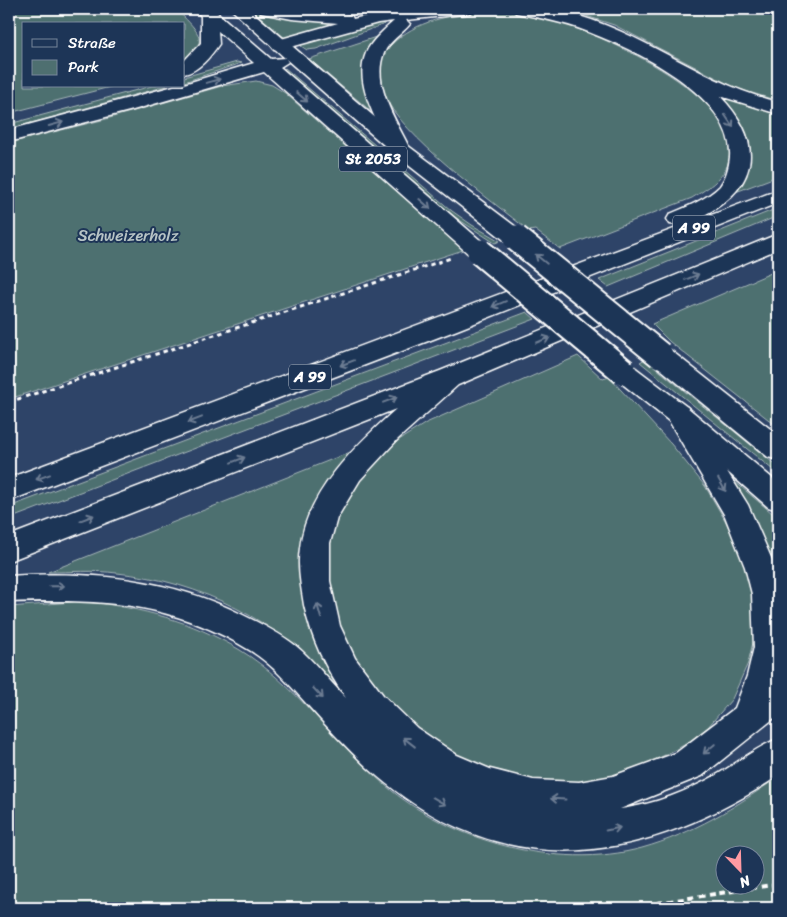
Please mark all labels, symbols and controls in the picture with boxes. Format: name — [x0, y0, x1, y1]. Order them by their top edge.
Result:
legend — [22, 22, 185, 88]
text: Straße — [68, 30, 116, 56]
text: Park — [68, 54, 99, 80]
one-way arrow — [204, 75, 220, 85]
one-way arrow — [295, 91, 308, 102]
one-way arrow — [724, 113, 734, 127]
one-way arrow — [47, 119, 63, 128]
road number: St 2053 — [339, 146, 407, 172]
one-way arrow — [418, 198, 431, 209]
road number: A 99 — [673, 216, 715, 240]
park label: Schweizerholz — [78, 221, 179, 250]
one-way arrow — [535, 253, 548, 264]
one-way arrow — [685, 271, 700, 280]
one-way arrow — [492, 300, 507, 309]
one-way arrow — [535, 335, 550, 344]
one-way arrow — [340, 359, 355, 368]
road number: A 99 — [289, 364, 331, 390]
one-way arrow — [382, 395, 397, 405]
one-way arrow — [188, 416, 204, 425]
one-way arrow — [230, 455, 246, 464]
one-way arrow — [36, 473, 51, 482]
one-way arrow — [717, 477, 727, 492]
one-way arrow — [79, 513, 94, 523]
one-way arrow — [49, 581, 65, 591]
one-way arrow — [314, 603, 324, 619]
one-way arrow — [312, 686, 324, 699]
one-way arrow — [403, 736, 416, 747]
one-way arrow — [703, 744, 716, 755]
one-way arrow — [550, 795, 566, 804]
one-way arrow — [432, 796, 446, 806]
one-way arrow — [605, 824, 621, 834]
north arrow — [714, 844, 764, 894]
text: N — [735, 868, 755, 895]

